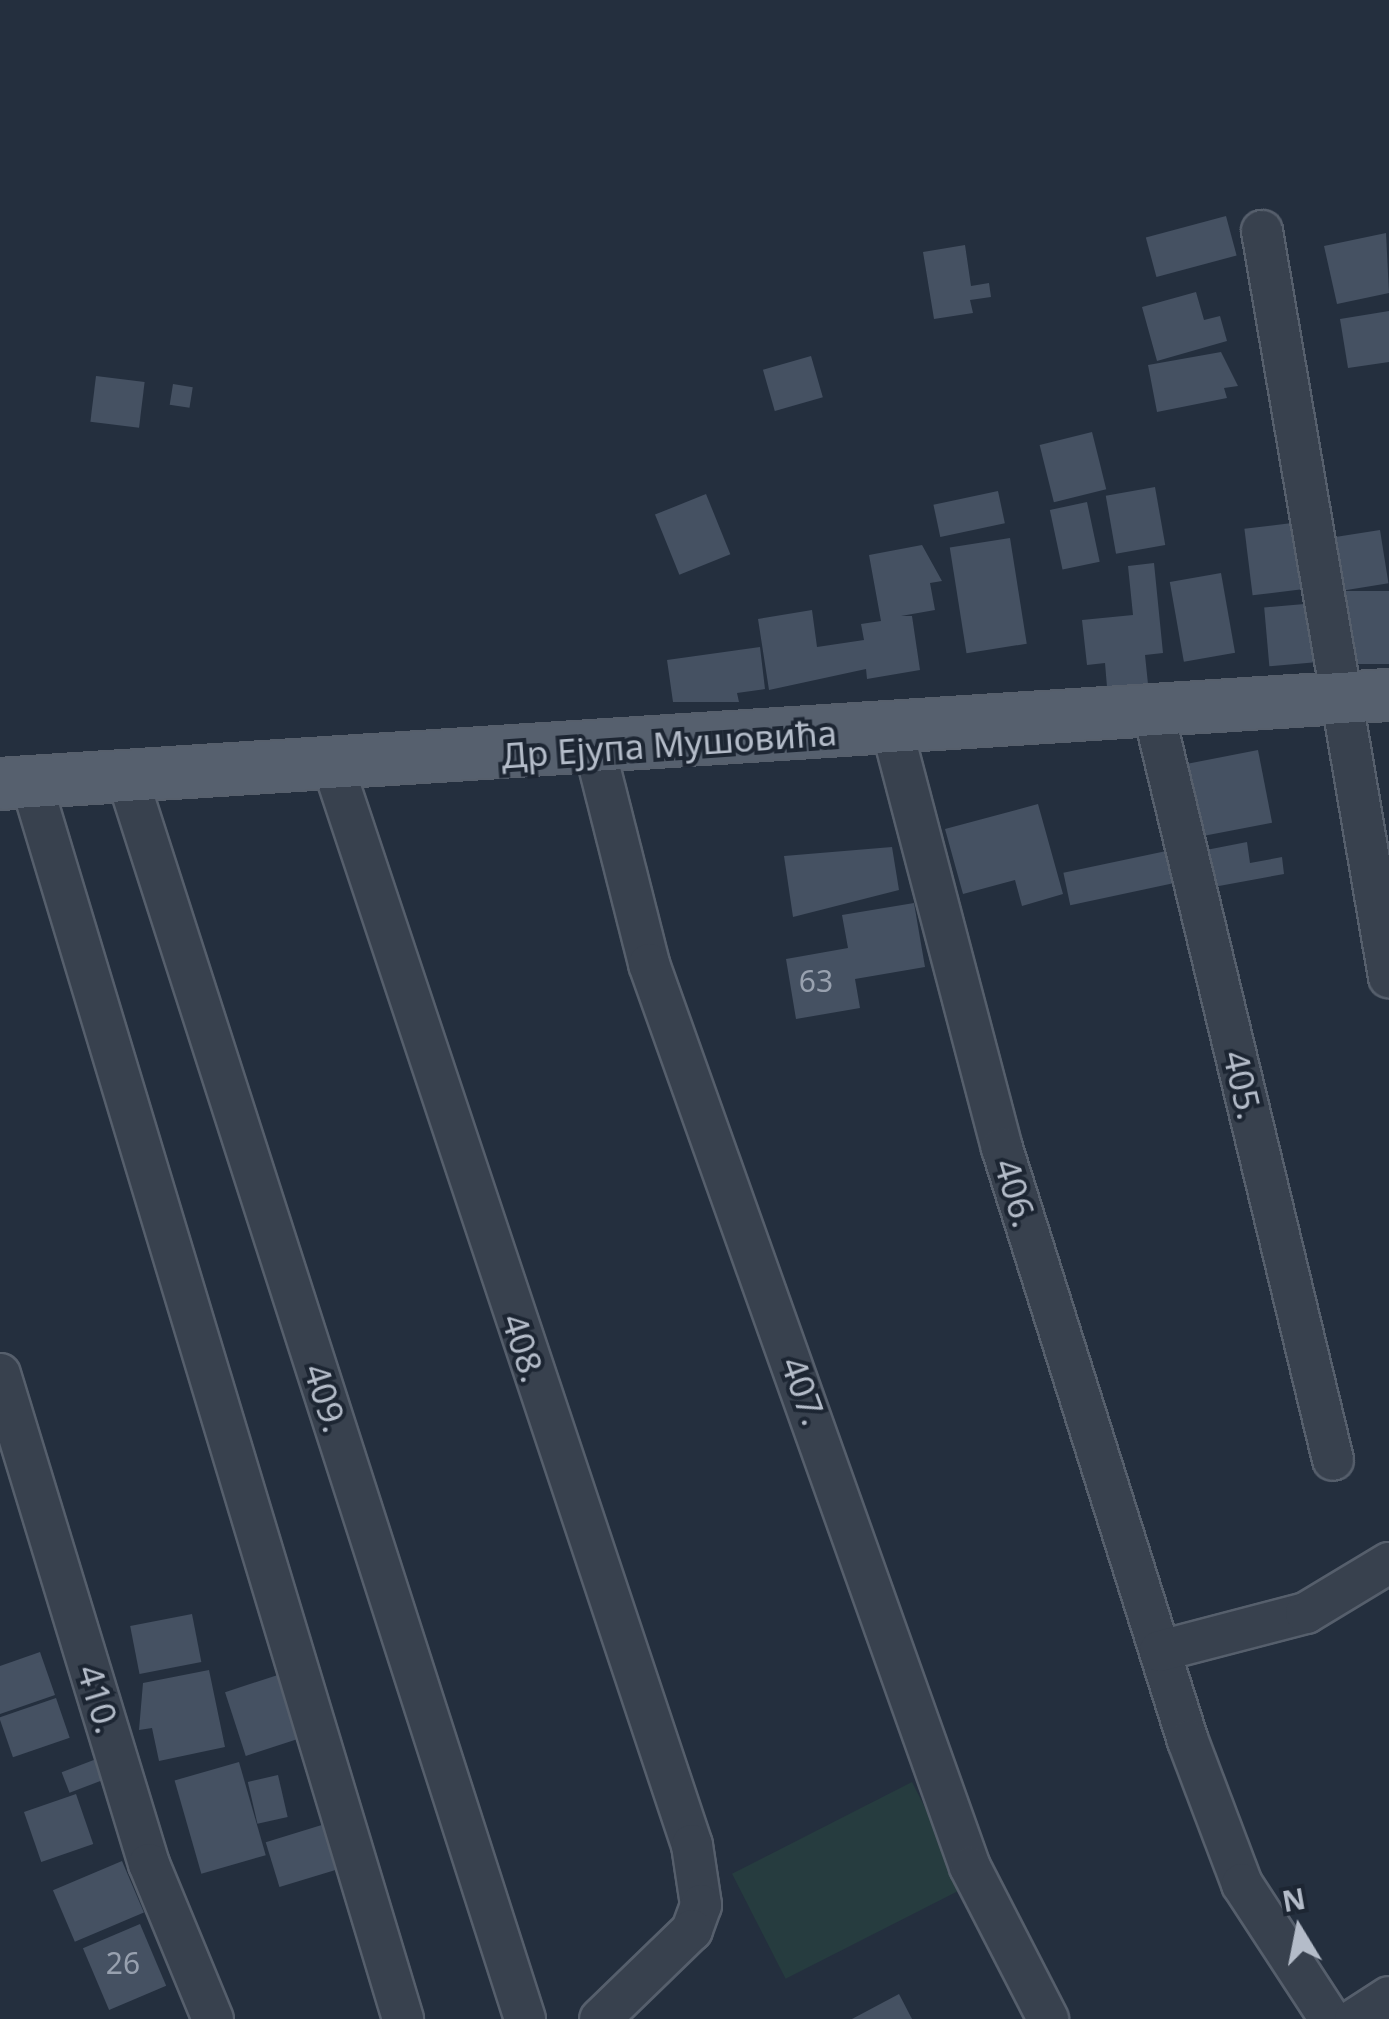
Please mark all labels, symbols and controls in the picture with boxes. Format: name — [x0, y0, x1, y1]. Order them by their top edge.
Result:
street label: Др Ејупа Мушовића — [500, 711, 838, 777]
house number: 63 — [799, 963, 833, 999]
street label: 405. — [1215, 1046, 1271, 1124]
street label: 406. — [986, 1154, 1046, 1232]
street label: 408. — [493, 1308, 555, 1388]
street label: 407. — [772, 1351, 836, 1431]
street label: 409. — [295, 1358, 357, 1438]
street label: 410. — [69, 1660, 129, 1738]
north arrow — [1249, 1879, 1349, 1979]
text: N — [1279, 1879, 1308, 1920]
house number: 26 — [106, 1945, 140, 1981]

